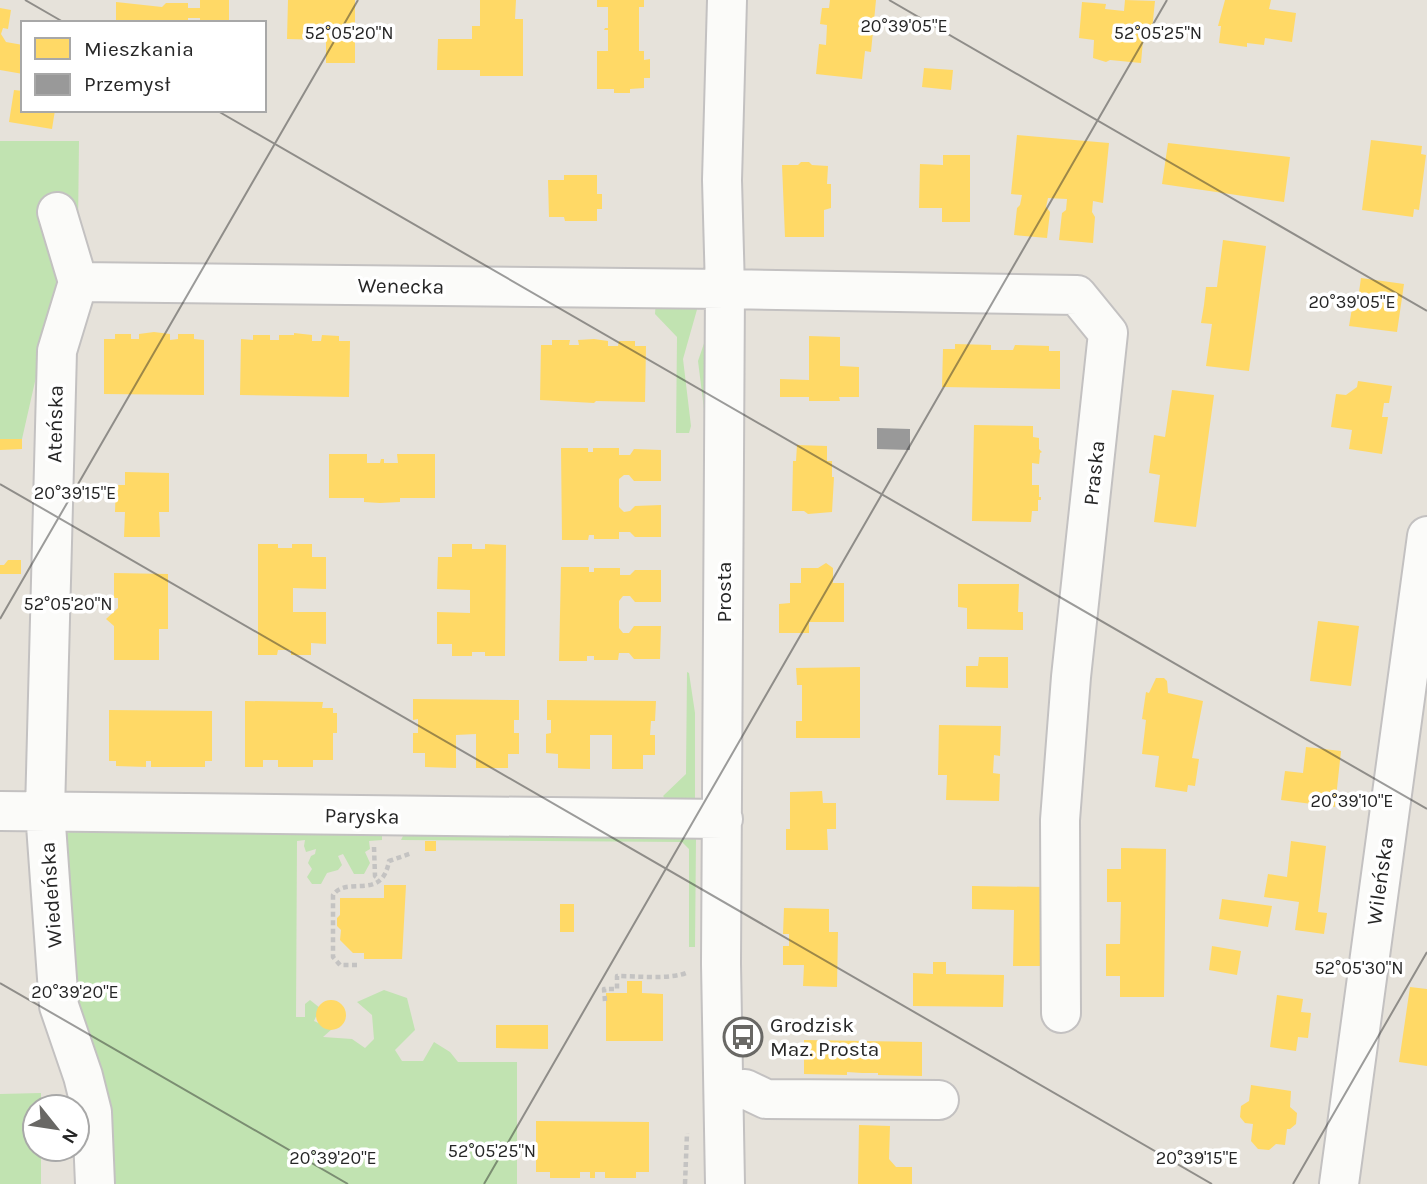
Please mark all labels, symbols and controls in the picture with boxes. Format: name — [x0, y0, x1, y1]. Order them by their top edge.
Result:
text: 20°39'05"E — [860, 15, 948, 37]
legend — [21, 21, 266, 112]
text: 52°05'20"N — [305, 22, 393, 44]
text: 52°05'25"N — [1114, 22, 1202, 44]
text: Mieszkania — [84, 37, 194, 61]
text: Przemysł — [84, 72, 170, 96]
street label: Wenecka — [358, 273, 444, 299]
text: 20°39'05"E — [1308, 291, 1396, 313]
street label: Ateńska — [42, 385, 68, 463]
street label: Praska — [1079, 439, 1109, 507]
text: 20°39'15"E — [34, 482, 116, 504]
street label: Prosta — [712, 561, 736, 623]
text: 52°05'20"N — [24, 593, 112, 615]
text: 20°39'10"E — [1311, 790, 1393, 812]
street label: Paryska — [324, 803, 400, 829]
street label: Wileńska — [1362, 835, 1398, 927]
street label: Wiedeńska — [35, 841, 67, 949]
text: 52°05'30"N — [1314, 957, 1404, 979]
text: 20°39'20"E — [31, 981, 119, 1003]
place label: Grodzisk Maz. Prosta — [770, 1013, 879, 1061]
bus stop icon: Grodzisk Maz. Prosta — [722, 1016, 764, 1058]
north arrow — [21, 1093, 91, 1163]
text: N — [57, 1125, 83, 1147]
text: 52°05'25"N — [448, 1140, 536, 1162]
text: 20°39'20"E — [289, 1147, 377, 1169]
text: 20°39'15"E — [1156, 1147, 1238, 1169]

